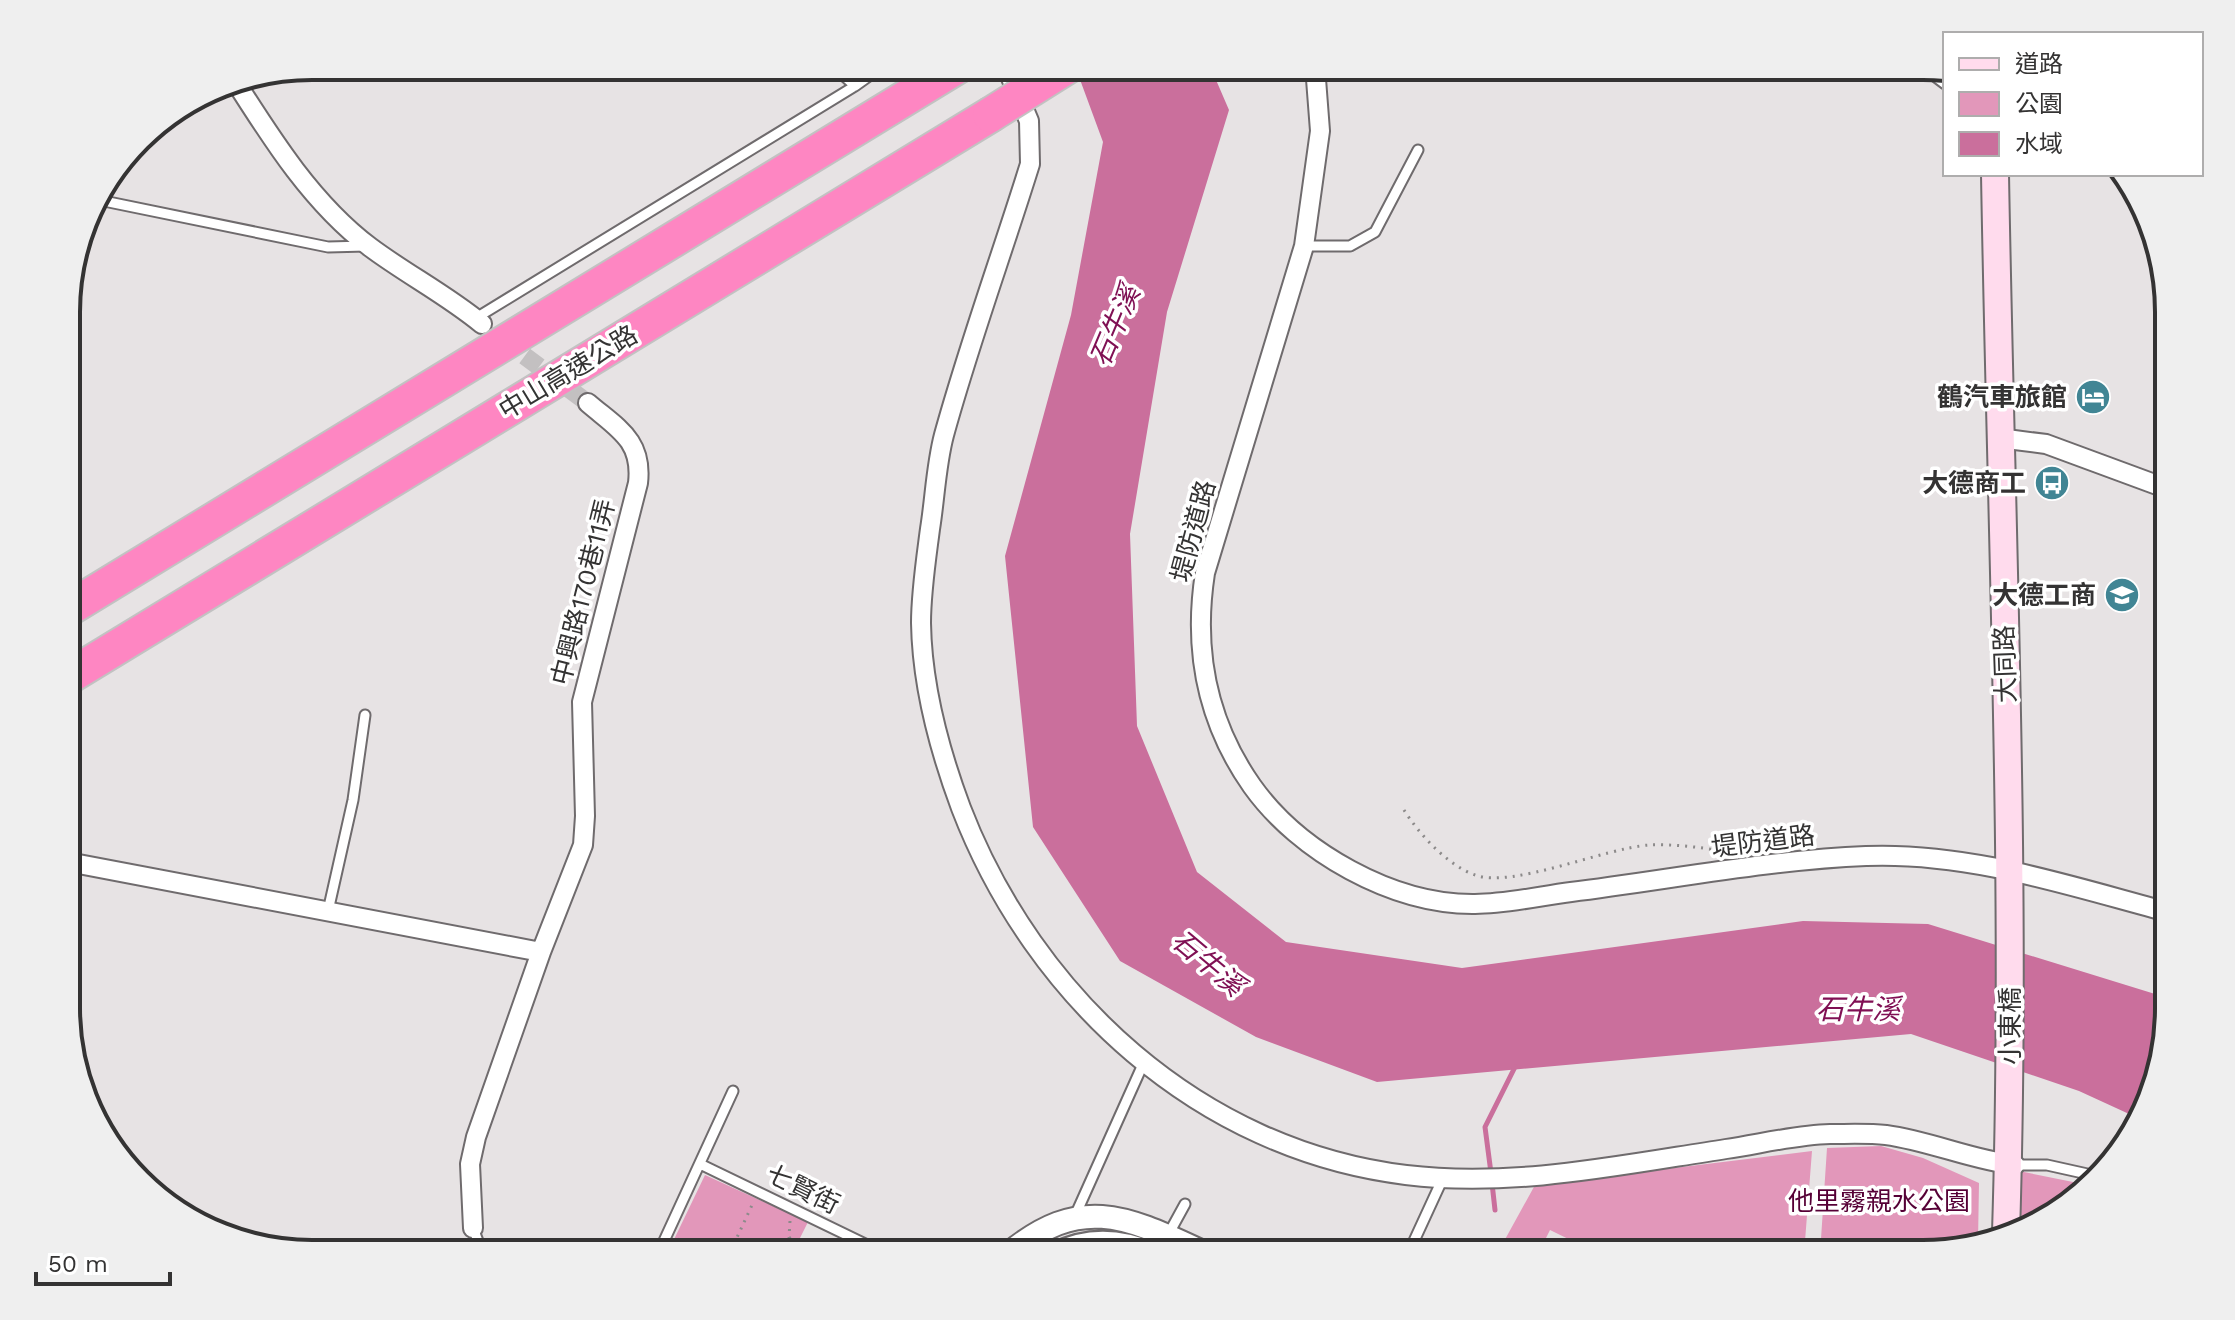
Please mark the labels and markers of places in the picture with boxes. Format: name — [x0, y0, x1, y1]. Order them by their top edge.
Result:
hotel icon: 鶴汽車旅館 — [2074, 378, 2112, 416]
place label: 鶴汽車旅館 — [1937, 382, 2067, 412]
bus stop icon: 大德商工 — [2033, 464, 2071, 502]
place label: 大德商工 — [1922, 468, 2026, 498]
school or university icon: 大德工商 — [2103, 576, 2141, 614]
place label: 大德工商 — [1992, 580, 2096, 610]

